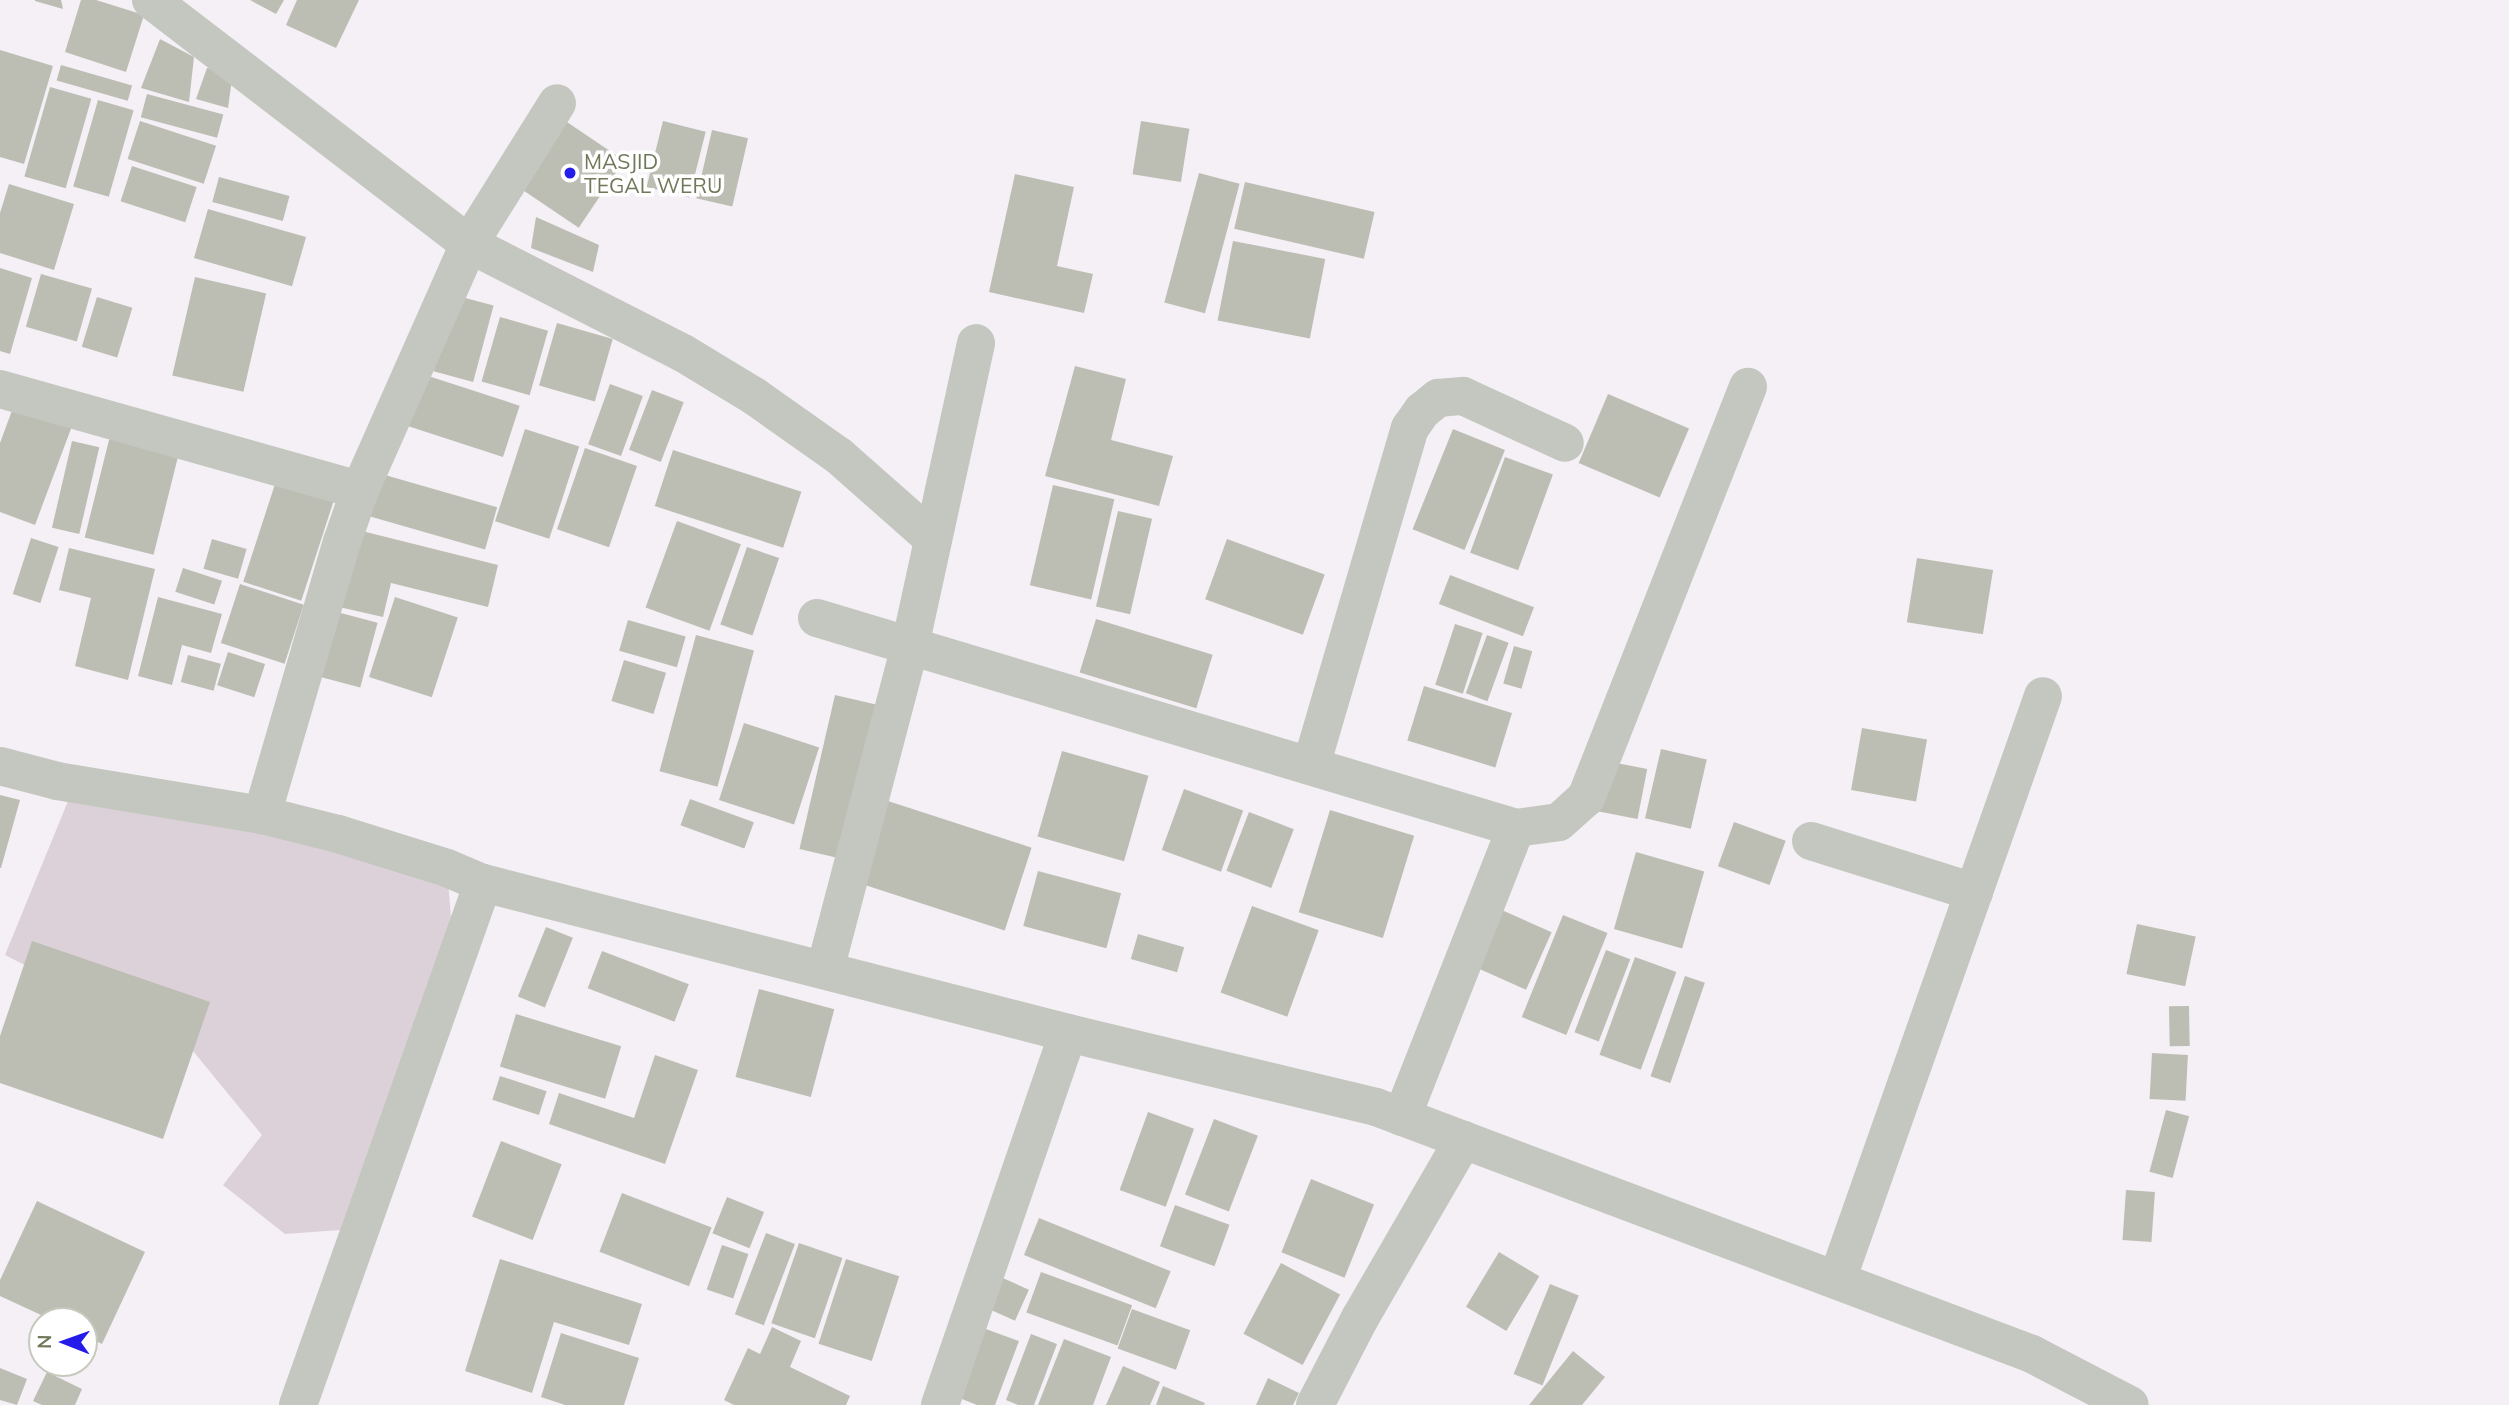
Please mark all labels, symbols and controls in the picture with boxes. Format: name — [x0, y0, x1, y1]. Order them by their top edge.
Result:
place label: MASJID TEGAL WERU — [584, 148, 722, 198]
marker: MASJID TEGAL WERU — [562, 165, 578, 181]
north arrow — [28, 1307, 98, 1377]
text: N — [32, 1334, 56, 1349]

